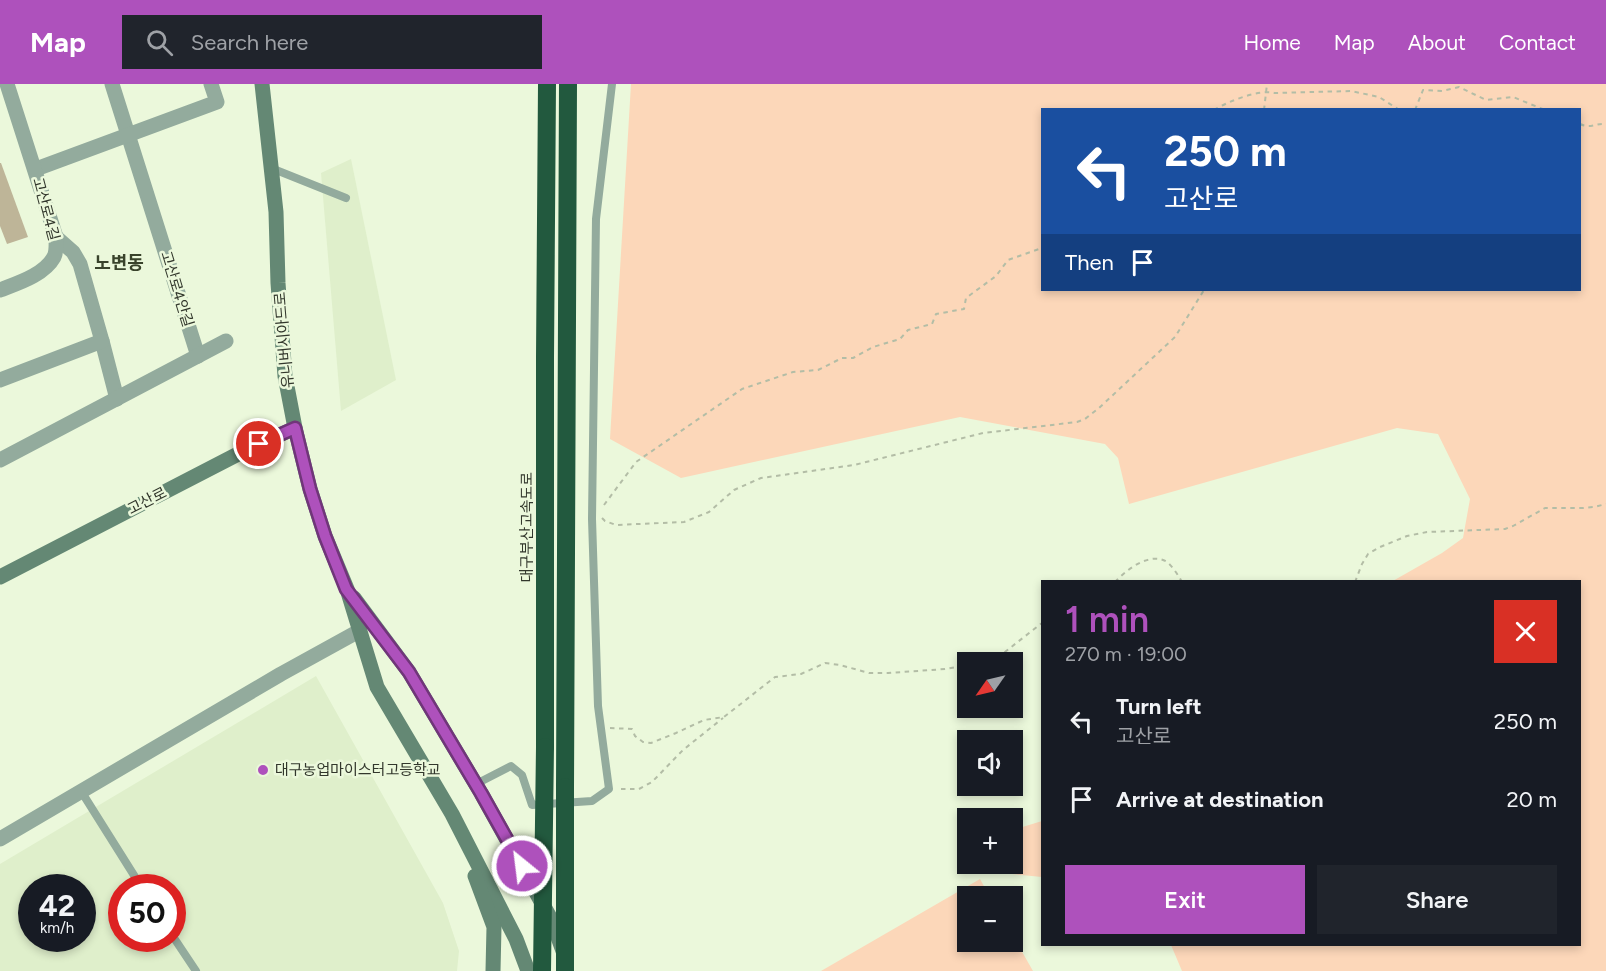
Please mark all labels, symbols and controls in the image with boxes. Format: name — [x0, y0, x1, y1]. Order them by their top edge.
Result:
search box — [122, 15, 542, 69]
text: Map — [30, 25, 86, 59]
icon: search — [143, 26, 176, 59]
text: Search here — [191, 29, 308, 56]
text: Home — [1244, 30, 1301, 55]
text: Map — [1334, 30, 1375, 55]
text: About — [1408, 30, 1466, 55]
text: Contact — [1499, 30, 1576, 55]
text: 250 m — [1164, 126, 1287, 177]
icon: left — [1065, 132, 1143, 210]
street label: 고산로4길 — [29, 176, 63, 242]
text: 고산로 — [1164, 182, 1239, 215]
icon: arrive — [1126, 246, 1159, 279]
street label: 고산로4안길 — [157, 249, 197, 329]
text: Then — [1065, 249, 1114, 276]
district label: 노변동 — [94, 252, 144, 274]
street label: 유니버시아드로 — [271, 291, 297, 389]
pin — [233, 418, 284, 469]
icon: arrive — [242, 427, 275, 460]
street label: 대구부산고속도로 — [518, 472, 536, 582]
street label: 고산로 — [124, 484, 170, 518]
text: 1 min — [1065, 598, 1149, 641]
button: close — [1494, 600, 1557, 663]
text: 270 m · 19:00 — [1065, 642, 1187, 666]
north arrow — [957, 652, 1023, 718]
map controls — [957, 652, 1023, 952]
text: Turn left — [1116, 693, 1202, 720]
icon: left — [1065, 705, 1098, 738]
text: 250 m — [1494, 708, 1557, 735]
text: 고산로 — [1116, 724, 1171, 748]
button: sound — [957, 730, 1023, 796]
place label: 대구농업마이스터고등학교 — [275, 761, 441, 779]
marker: 대구농업마이스터고등학교 — [256, 763, 270, 777]
icon: arrive — [1065, 783, 1098, 816]
text: Arrive at destination — [1116, 786, 1324, 813]
text: 20 m — [1506, 786, 1557, 813]
button: + — [957, 808, 1023, 874]
position arrow — [490, 834, 554, 898]
button: Exit — [1065, 865, 1305, 934]
button: Share — [1317, 865, 1557, 934]
speed limit sign: 50 — [108, 874, 186, 952]
button: − — [957, 886, 1023, 952]
text: 42 — [39, 887, 75, 924]
text: km/h — [40, 919, 74, 937]

